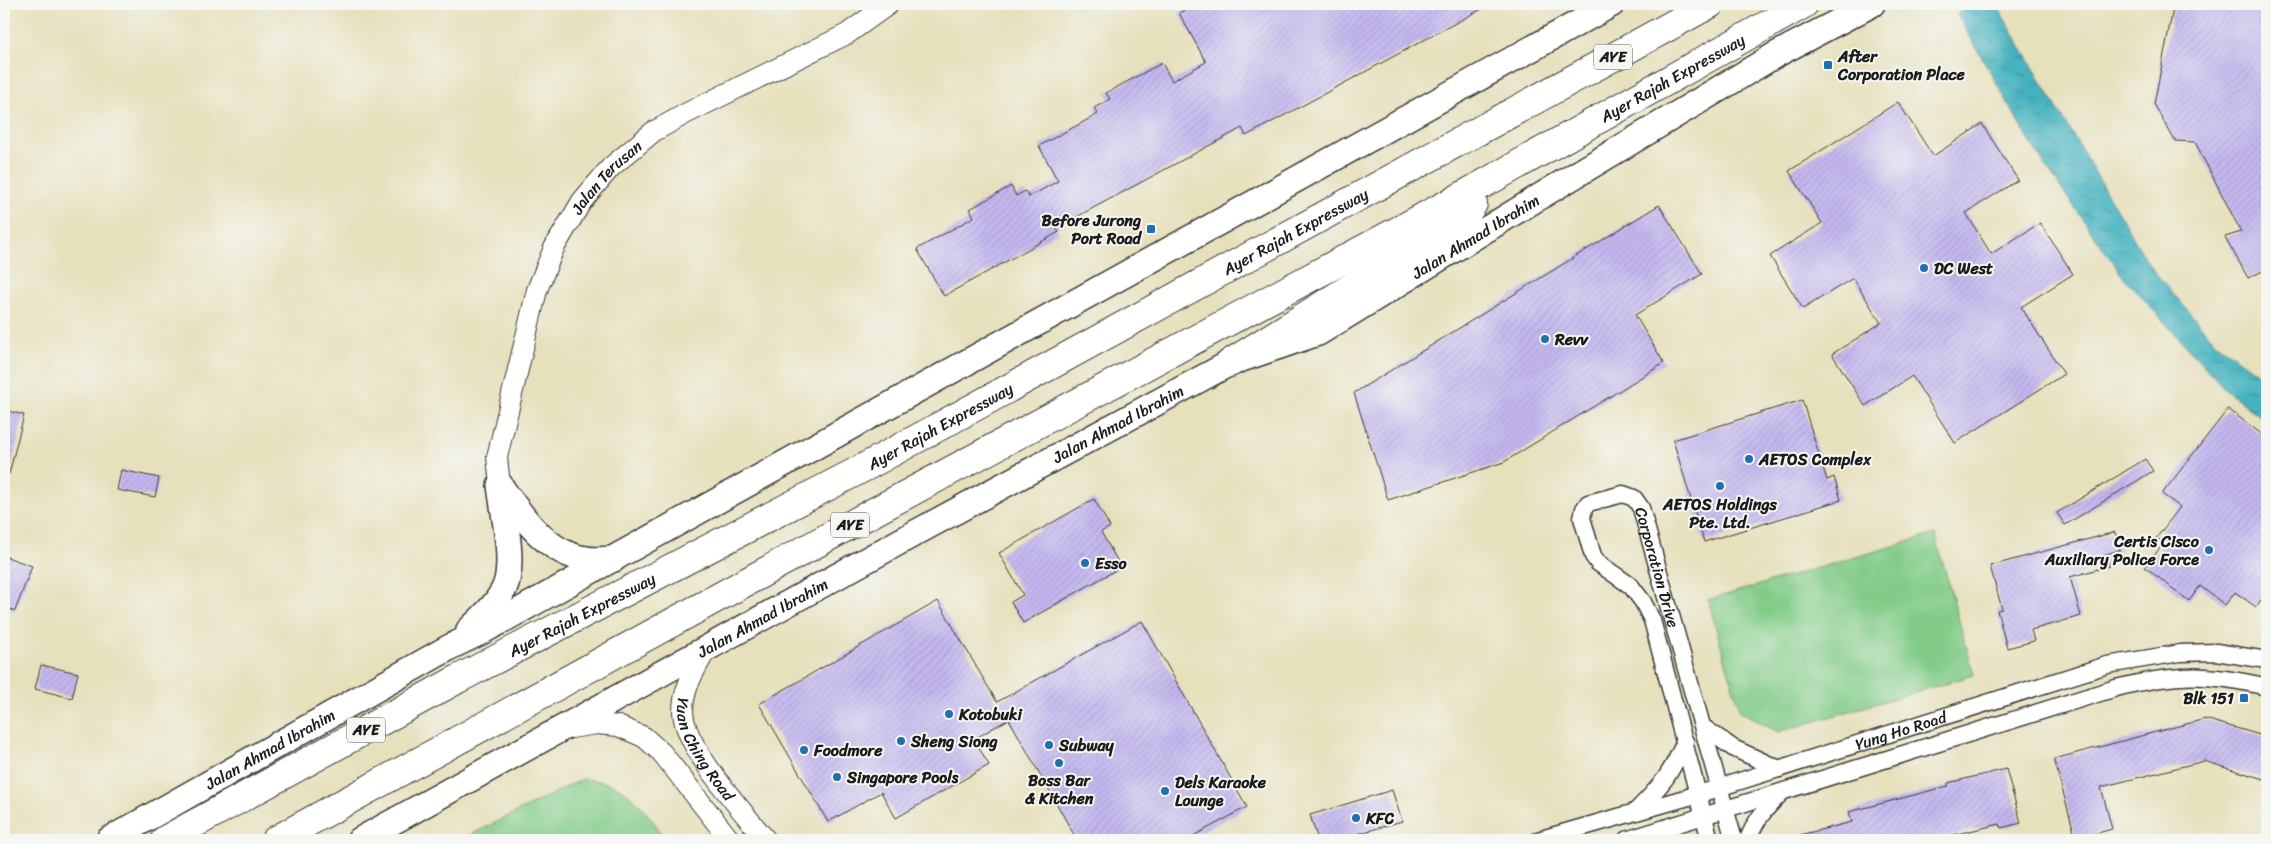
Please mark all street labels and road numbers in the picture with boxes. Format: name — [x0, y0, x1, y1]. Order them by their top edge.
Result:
street label: Ayer Rajah Expressway — [1594, 25, 1751, 131]
road number: AYE — [1594, 44, 1632, 70]
street label: Jalan Terusan — [563, 132, 649, 221]
street label: Ayer Rajah Expressway — [1217, 180, 1374, 284]
street label: Jalan Ahmad Ibrahim — [1405, 186, 1545, 288]
street label: Ayer Rajah Expressway — [861, 374, 1019, 479]
street label: Jalan Ahmad Ibrahim — [1046, 376, 1189, 472]
street label: Corporation Drive — [1626, 503, 1688, 631]
road number: AYE — [831, 512, 869, 538]
street label: Ayer Rajah Expressway — [502, 564, 662, 666]
street label: Jalan Ahmad Ibrahim — [691, 570, 834, 666]
street label: Yuan Ching Road — [668, 696, 743, 809]
street label: Jalan Ahmad Ibrahim — [199, 701, 341, 798]
street label: Yung Ho Road — [1852, 702, 1952, 759]
road number: AYE — [347, 718, 385, 742]

